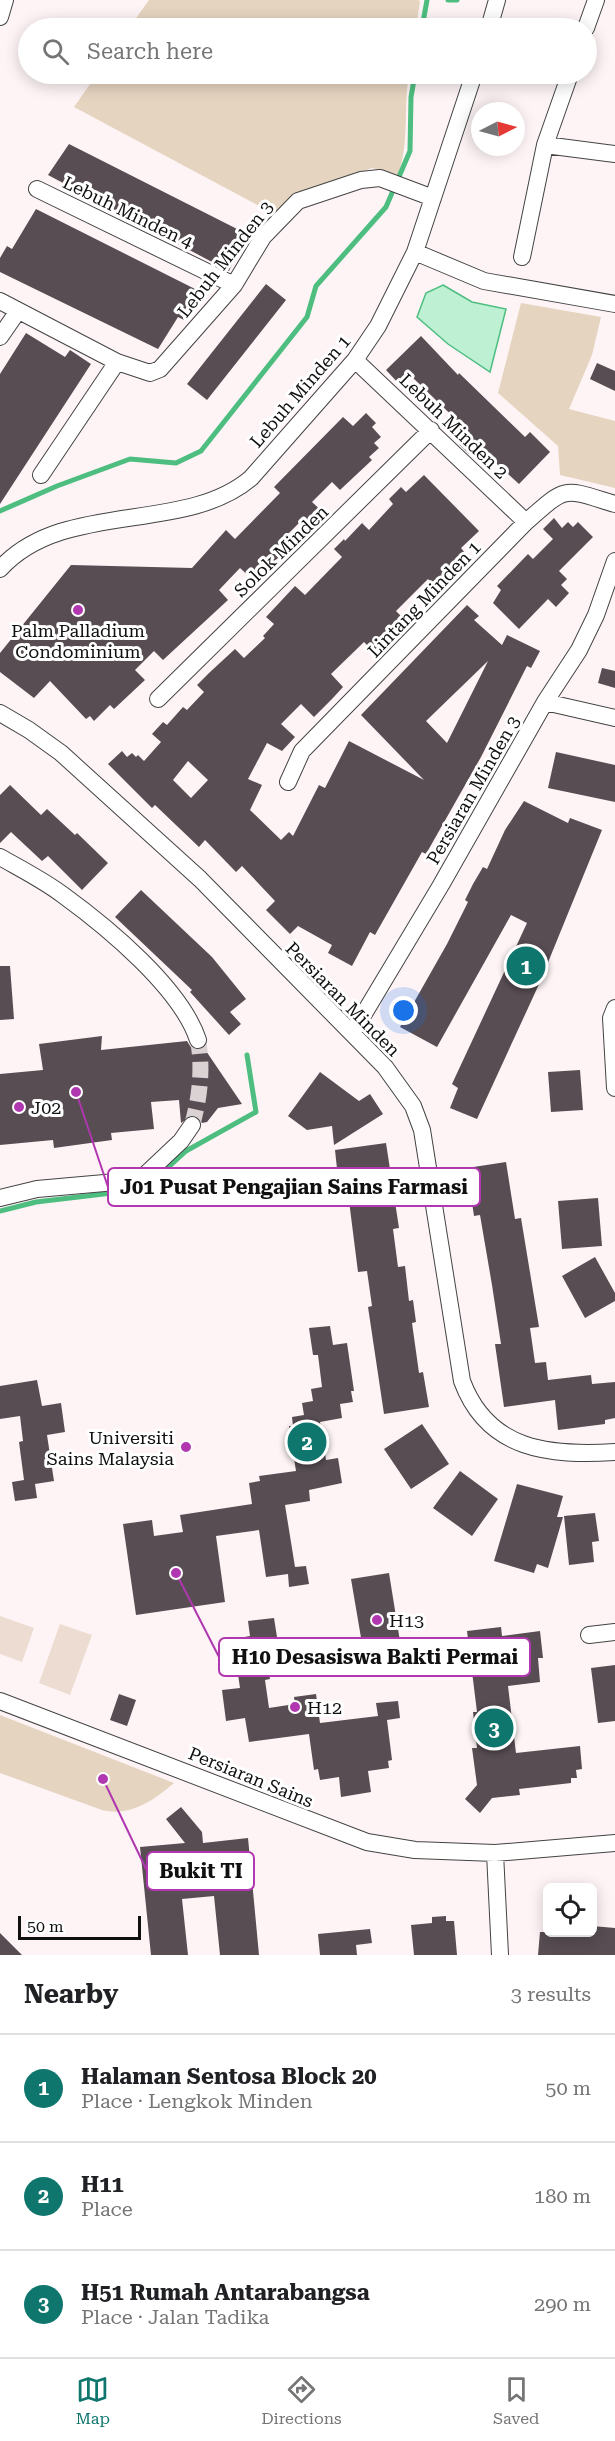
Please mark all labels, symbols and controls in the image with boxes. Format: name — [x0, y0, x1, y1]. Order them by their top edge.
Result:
search box — [18, 18, 597, 84]
icon: search — [39, 35, 72, 68]
text: Search here — [87, 39, 213, 64]
north arrow — [471, 102, 525, 156]
street label: Lebuh Minden 4 — [60, 171, 196, 253]
street label: Lebuh Minden 3 — [173, 197, 277, 321]
street label: Lebuh Minden 1 — [245, 330, 355, 452]
street label: Lebuh Minden 2 — [396, 369, 512, 483]
street label: Solok Minden — [230, 501, 333, 601]
street label: Lintang Minden 1 — [363, 537, 485, 661]
marker: Palm Palladium Condominium — [71, 603, 85, 617]
place label: Palm Palladium Condominium — [11, 620, 145, 662]
street label: Persiaran Minden 3 — [422, 712, 524, 868]
street label: Persiaran Minden — [281, 937, 405, 1061]
pin: 1 — [506, 944, 546, 988]
your location — [389, 996, 418, 1025]
place label: J02 — [31, 1097, 61, 1118]
marker: J02 — [12, 1100, 26, 1114]
callout: J01 Pusat Pengajian Sains Farmasi — [108, 1168, 480, 1206]
text: J01 Pusat Pengajian Sains Farmasi — [120, 1175, 468, 1199]
pin: 2 — [288, 1420, 326, 1464]
place label: Universiti Sains Malaysia — [46, 1427, 174, 1469]
marker: Universiti Sains Malaysia — [179, 1440, 193, 1454]
place label: H13 — [389, 1610, 424, 1631]
marker: H13 — [370, 1613, 384, 1627]
callout: H10 Desasiswa Bakti Permai — [219, 1638, 530, 1676]
text: H10 Desasiswa Bakti Permai — [232, 1645, 518, 1669]
place label: H12 — [307, 1697, 342, 1718]
marker: H12 — [288, 1700, 302, 1714]
pin: 3 — [474, 1706, 514, 1750]
street label: Persiaran Sains — [186, 1742, 316, 1812]
callout: Bukit TI — [147, 1852, 254, 1890]
text: Bukit TI — [159, 1859, 243, 1883]
map controls — [543, 1883, 597, 1937]
button: locate — [543, 1883, 597, 1937]
scale bar — [18, 1913, 141, 1940]
text: 50 m — [27, 1917, 64, 1936]
text: Nearby — [24, 1979, 118, 2009]
text: 3 results — [511, 1982, 591, 2006]
text: Halaman Sentosa Block 20 — [81, 2064, 377, 2089]
text: 1 — [38, 2076, 49, 2100]
text: 50 m — [545, 2076, 591, 2100]
text: Place · Lengkok Minden — [81, 2089, 313, 2113]
text: H11 — [81, 2172, 124, 2197]
text: 2 — [38, 2184, 49, 2208]
text: 180 m — [534, 2184, 591, 2208]
text: Place — [81, 2197, 133, 2221]
text: H51 Rumah Antarabangsa — [81, 2280, 370, 2305]
text: 3 — [38, 2292, 49, 2316]
text: 290 m — [534, 2292, 591, 2316]
text: Place · Jalan Tadika — [81, 2305, 269, 2329]
tab: Map — [76, 2373, 110, 2428]
tab: Directions — [261, 2373, 342, 2428]
tab: Saved — [493, 2373, 539, 2428]

